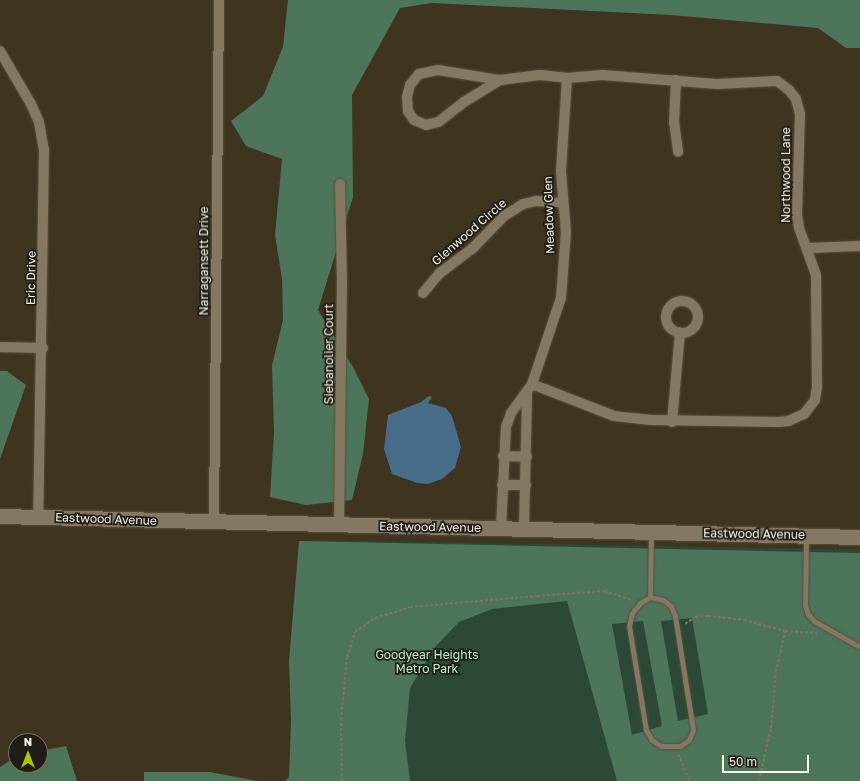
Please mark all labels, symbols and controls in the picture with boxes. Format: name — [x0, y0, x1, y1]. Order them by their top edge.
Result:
street label: Northwood Lane — [779, 127, 793, 223]
street label: Meadow Glen — [540, 176, 558, 254]
street label: Glenwood Circle — [429, 196, 509, 268]
street label: Narragansett Drive — [197, 207, 211, 315]
street label: Eric Drive — [23, 251, 39, 305]
street label: Siebanolier Court — [322, 304, 336, 404]
street label: Eastwood Avenue — [55, 510, 157, 528]
street label: Eastwood Avenue — [379, 519, 481, 535]
street label: Eastwood Avenue — [703, 526, 805, 542]
park label: Goodyear Heights Metro Park — [375, 648, 479, 676]
north arrow — [8, 733, 48, 773]
text: N — [24, 735, 32, 748]
scale bar — [724, 747, 811, 773]
text: 50 m — [729, 754, 757, 769]

